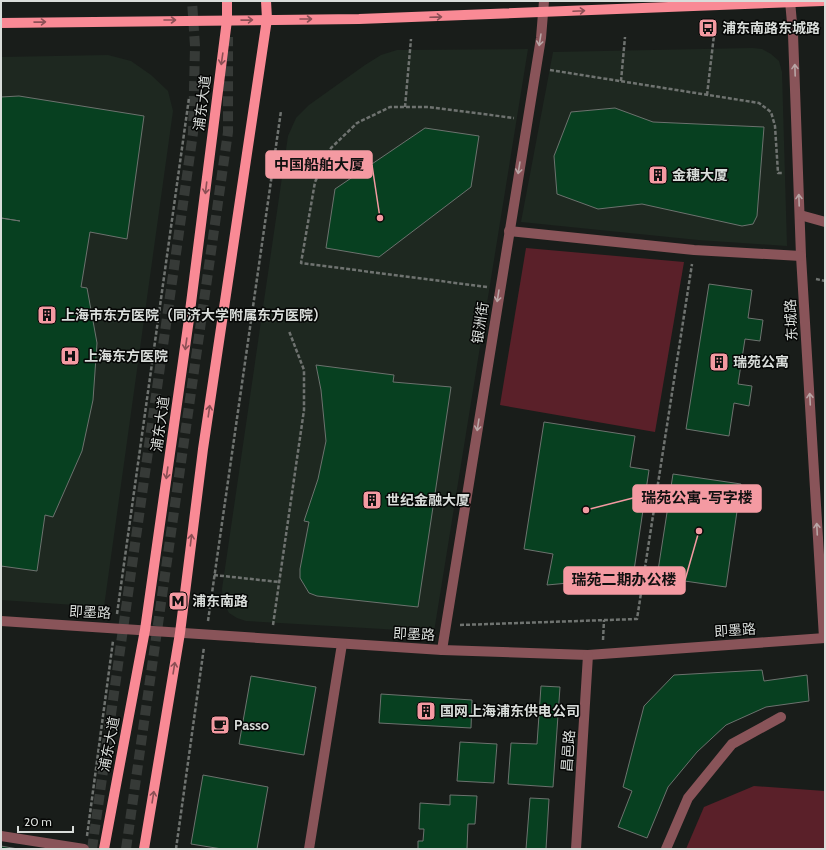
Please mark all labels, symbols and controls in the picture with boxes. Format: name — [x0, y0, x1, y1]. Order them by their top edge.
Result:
one-way arrow — [572, 8, 585, 15]
one-way arrow — [429, 13, 442, 21]
one-way arrow — [299, 15, 312, 23]
one-way arrow — [163, 16, 176, 24]
one-way arrow — [240, 16, 253, 24]
bus stop icon: 浦东南路东城路 — [697, 17, 719, 39]
one-way arrow — [33, 18, 46, 26]
place label: 浦东南路东城路 — [722, 19, 820, 37]
one-way arrow — [536, 33, 544, 46]
one-way arrow — [218, 52, 226, 65]
one-way arrow — [791, 64, 798, 77]
street label: 浦东大道 — [190, 74, 214, 132]
callout: 中国船舶大厦 — [266, 151, 372, 178]
text: 中国船舶大厦 — [274, 156, 364, 174]
one-way arrow — [515, 161, 523, 174]
building icon: 金穗大厦 — [647, 164, 669, 186]
place label: 金穗大厦 — [672, 166, 728, 184]
one-way arrow — [202, 181, 209, 194]
one-way arrow — [795, 194, 803, 207]
one-way arrow — [494, 289, 502, 302]
street label: 东城路 — [781, 299, 801, 341]
street label: 银洲街 — [468, 301, 492, 345]
building icon: 上海市东方医院（同济大学附属东方医院） — [36, 304, 58, 326]
place label: 上海市东方医院（同济大学附属东方医院） — [61, 306, 327, 324]
one-way arrow — [182, 337, 189, 350]
hospital icon: 上海东方医院 — [59, 345, 81, 367]
place label: 上海东方医院 — [84, 347, 168, 365]
building icon: 瑞苑公寓 — [708, 351, 730, 373]
place label: 瑞苑公寓 — [733, 353, 789, 371]
one-way arrow — [806, 393, 813, 406]
street label: 浦东大道 — [147, 395, 173, 453]
one-way arrow — [205, 405, 213, 418]
one-way arrow — [474, 418, 482, 431]
one-way arrow — [163, 466, 171, 479]
callout: 瑞苑公寓-写字楼 — [633, 485, 761, 512]
building icon: 世纪金融大厦 — [361, 489, 383, 511]
text: 瑞苑公寓-写字楼 — [641, 489, 753, 507]
place label: 世纪金融大厦 — [386, 491, 470, 509]
one-way arrow — [814, 523, 821, 536]
one-way arrow — [188, 534, 195, 547]
callout: 瑞苑二期办公楼 — [564, 567, 685, 594]
text: 瑞苑二期办公楼 — [571, 571, 677, 589]
metro station icon: 浦东南路 — [167, 590, 189, 612]
place label: 浦东南路 — [192, 592, 248, 610]
street label: 即墨路 — [69, 602, 111, 622]
street label: 即墨路 — [713, 620, 757, 640]
street label: 即墨路 — [393, 624, 435, 644]
one-way arrow — [170, 662, 178, 675]
building icon: 国网上海浦东供电公司 — [415, 700, 437, 722]
place label: 国网上海浦东供电公司 — [440, 702, 580, 720]
cafe icon: Passo — [209, 714, 231, 736]
street label: 浦东大道 — [95, 715, 123, 773]
place label: Passo — [234, 716, 269, 734]
street label: 昌邑路 — [558, 729, 578, 773]
one-way arrow — [149, 791, 157, 804]
scale bar — [18, 808, 73, 834]
text: 20 m — [24, 814, 52, 829]

